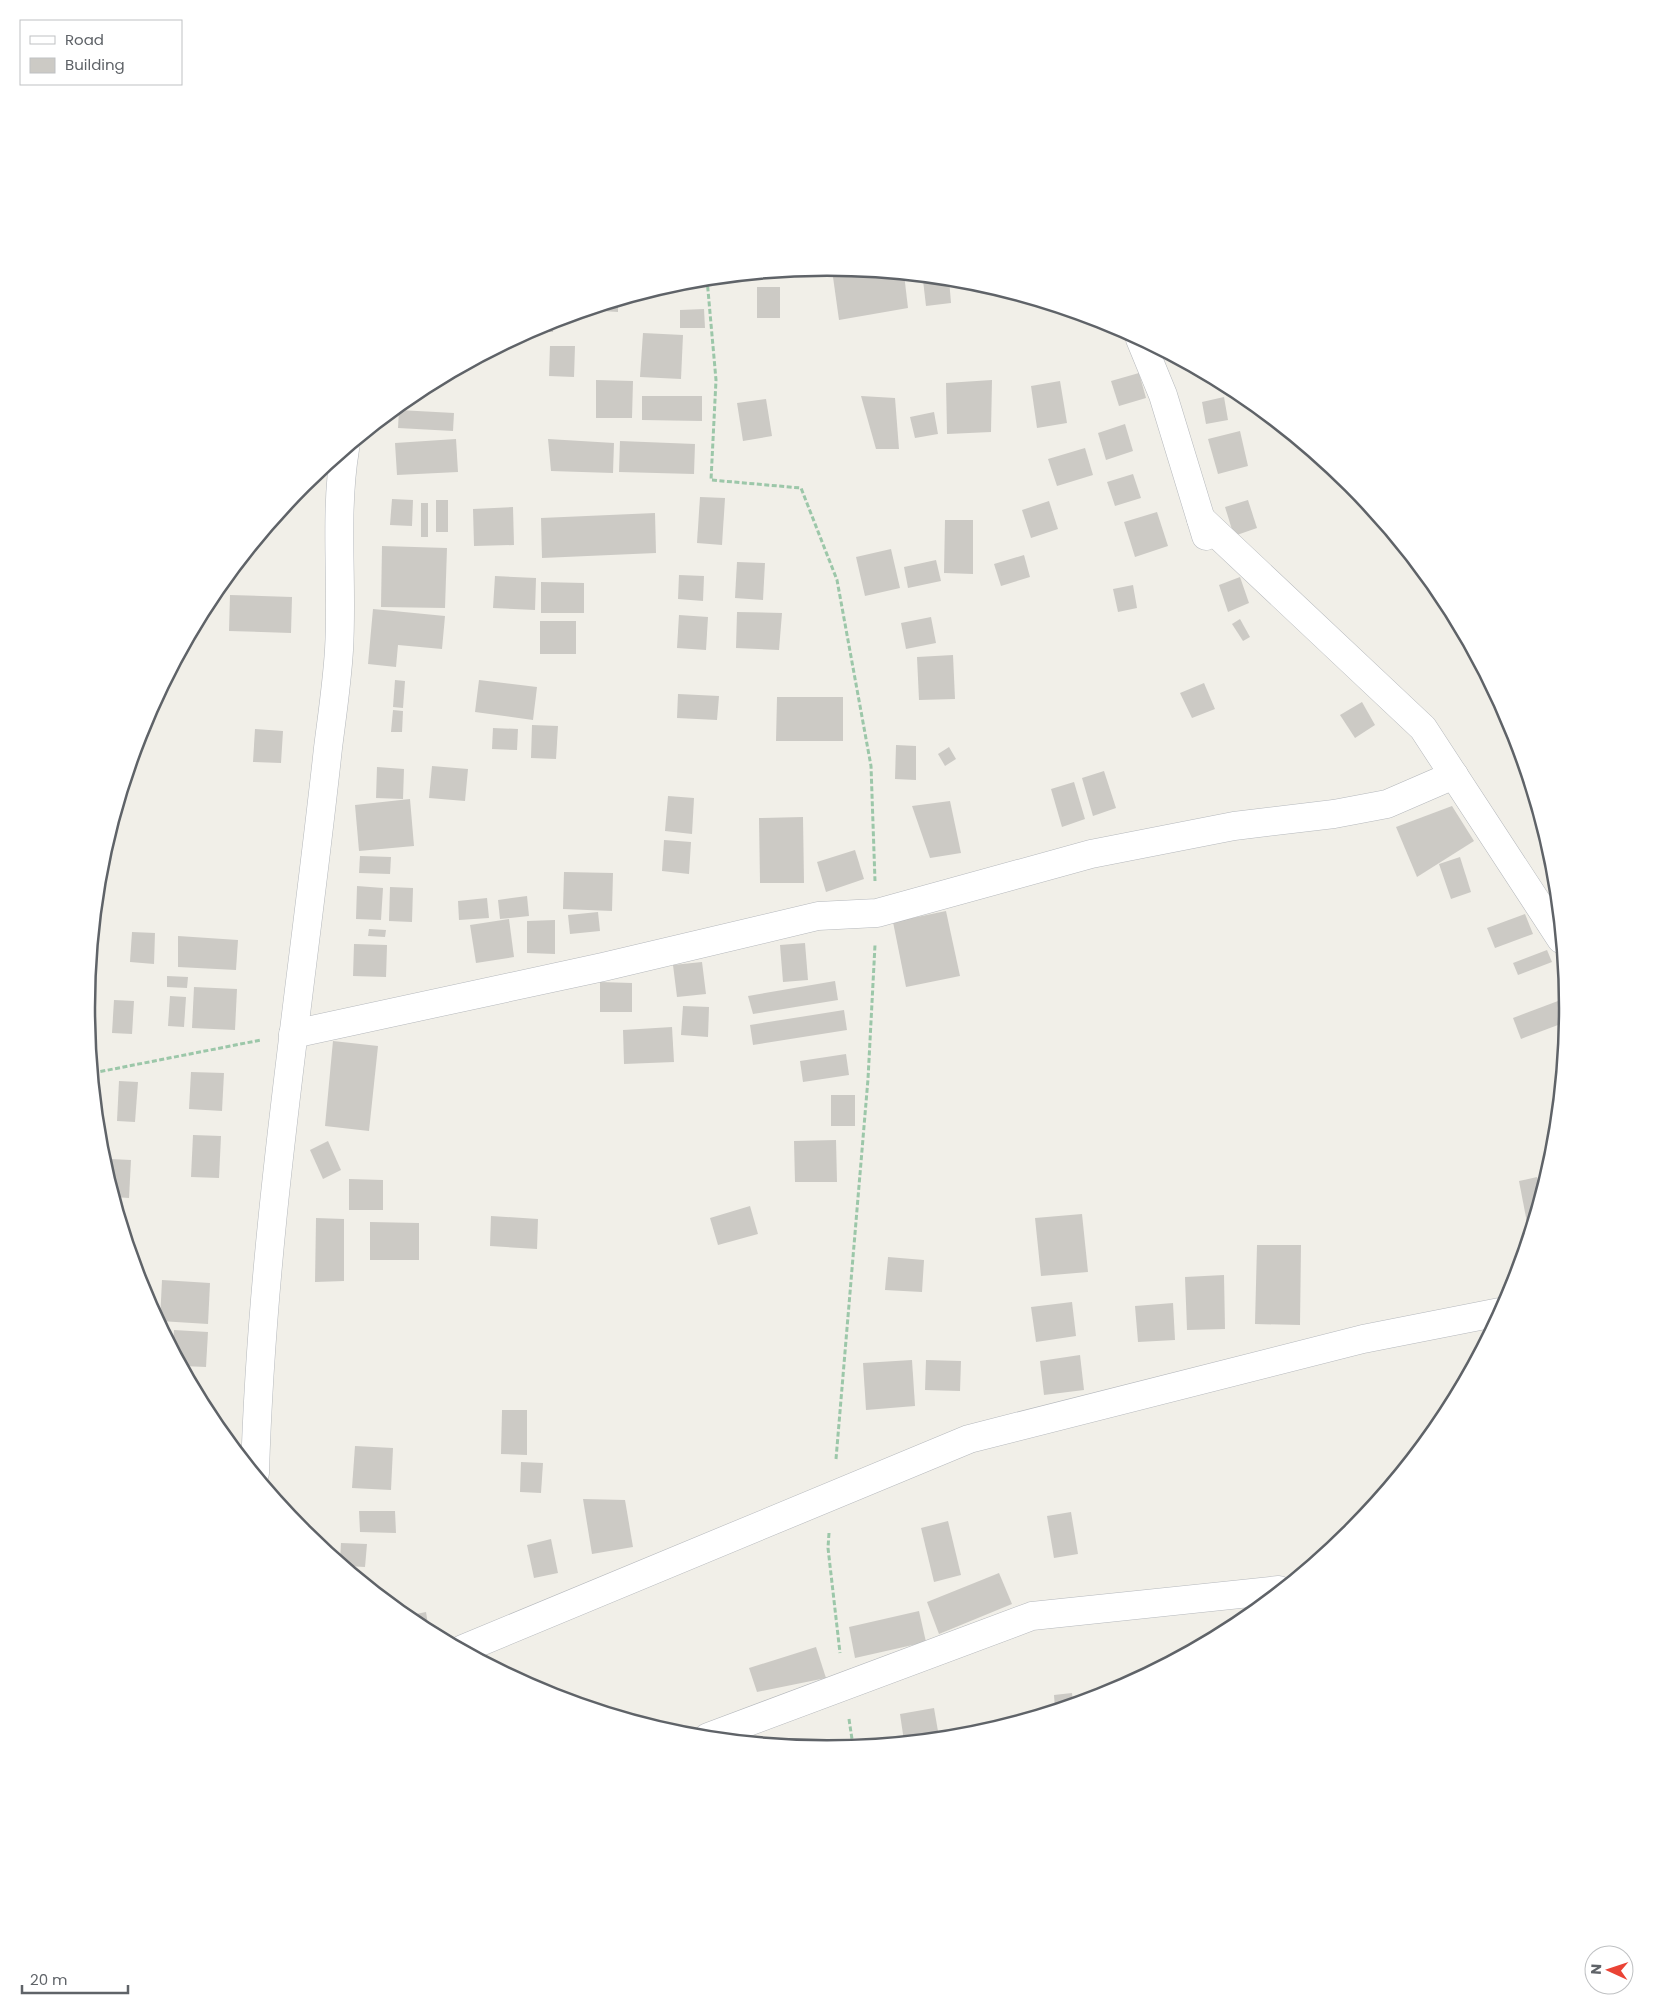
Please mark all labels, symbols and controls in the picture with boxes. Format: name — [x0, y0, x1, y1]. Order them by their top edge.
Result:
legend — [20, 20, 182, 85]
text: Road — [65, 29, 104, 50]
text: Building — [65, 54, 125, 75]
north arrow — [1584, 1945, 1634, 1995]
scale bar — [22, 1962, 129, 1994]
text: N — [1586, 1964, 1606, 1975]
text: 20 m — [30, 1969, 68, 1990]

